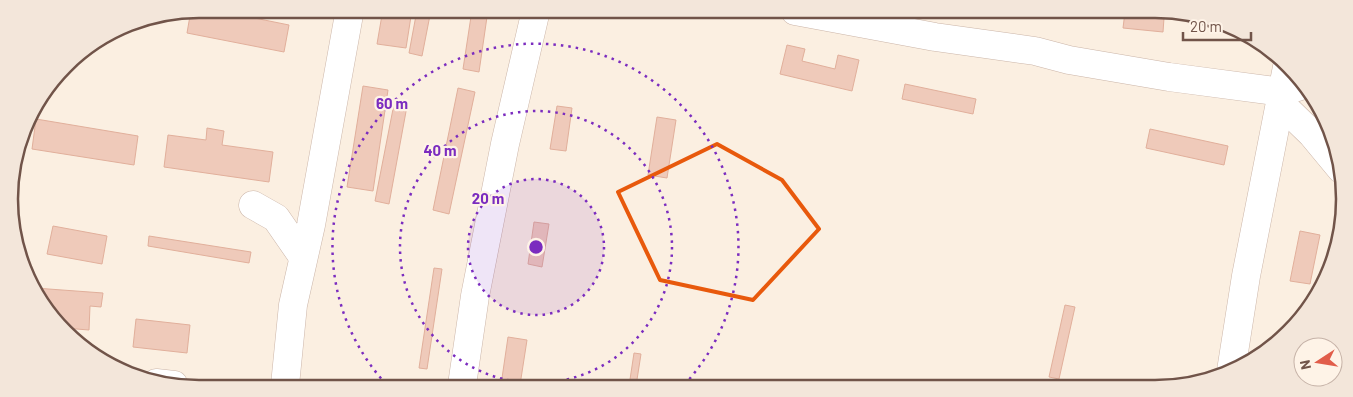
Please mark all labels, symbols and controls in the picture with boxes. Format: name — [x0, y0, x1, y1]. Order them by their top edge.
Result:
scale bar — [1183, 10, 1250, 42]
text: 20 m — [1190, 17, 1222, 35]
text: 60 m — [376, 94, 408, 112]
text: 40 m — [423, 141, 457, 159]
text: 20 m — [472, 189, 504, 207]
centre of rings — [527, 238, 545, 256]
north arrow — [1293, 337, 1343, 387]
text: N — [1296, 358, 1314, 371]

